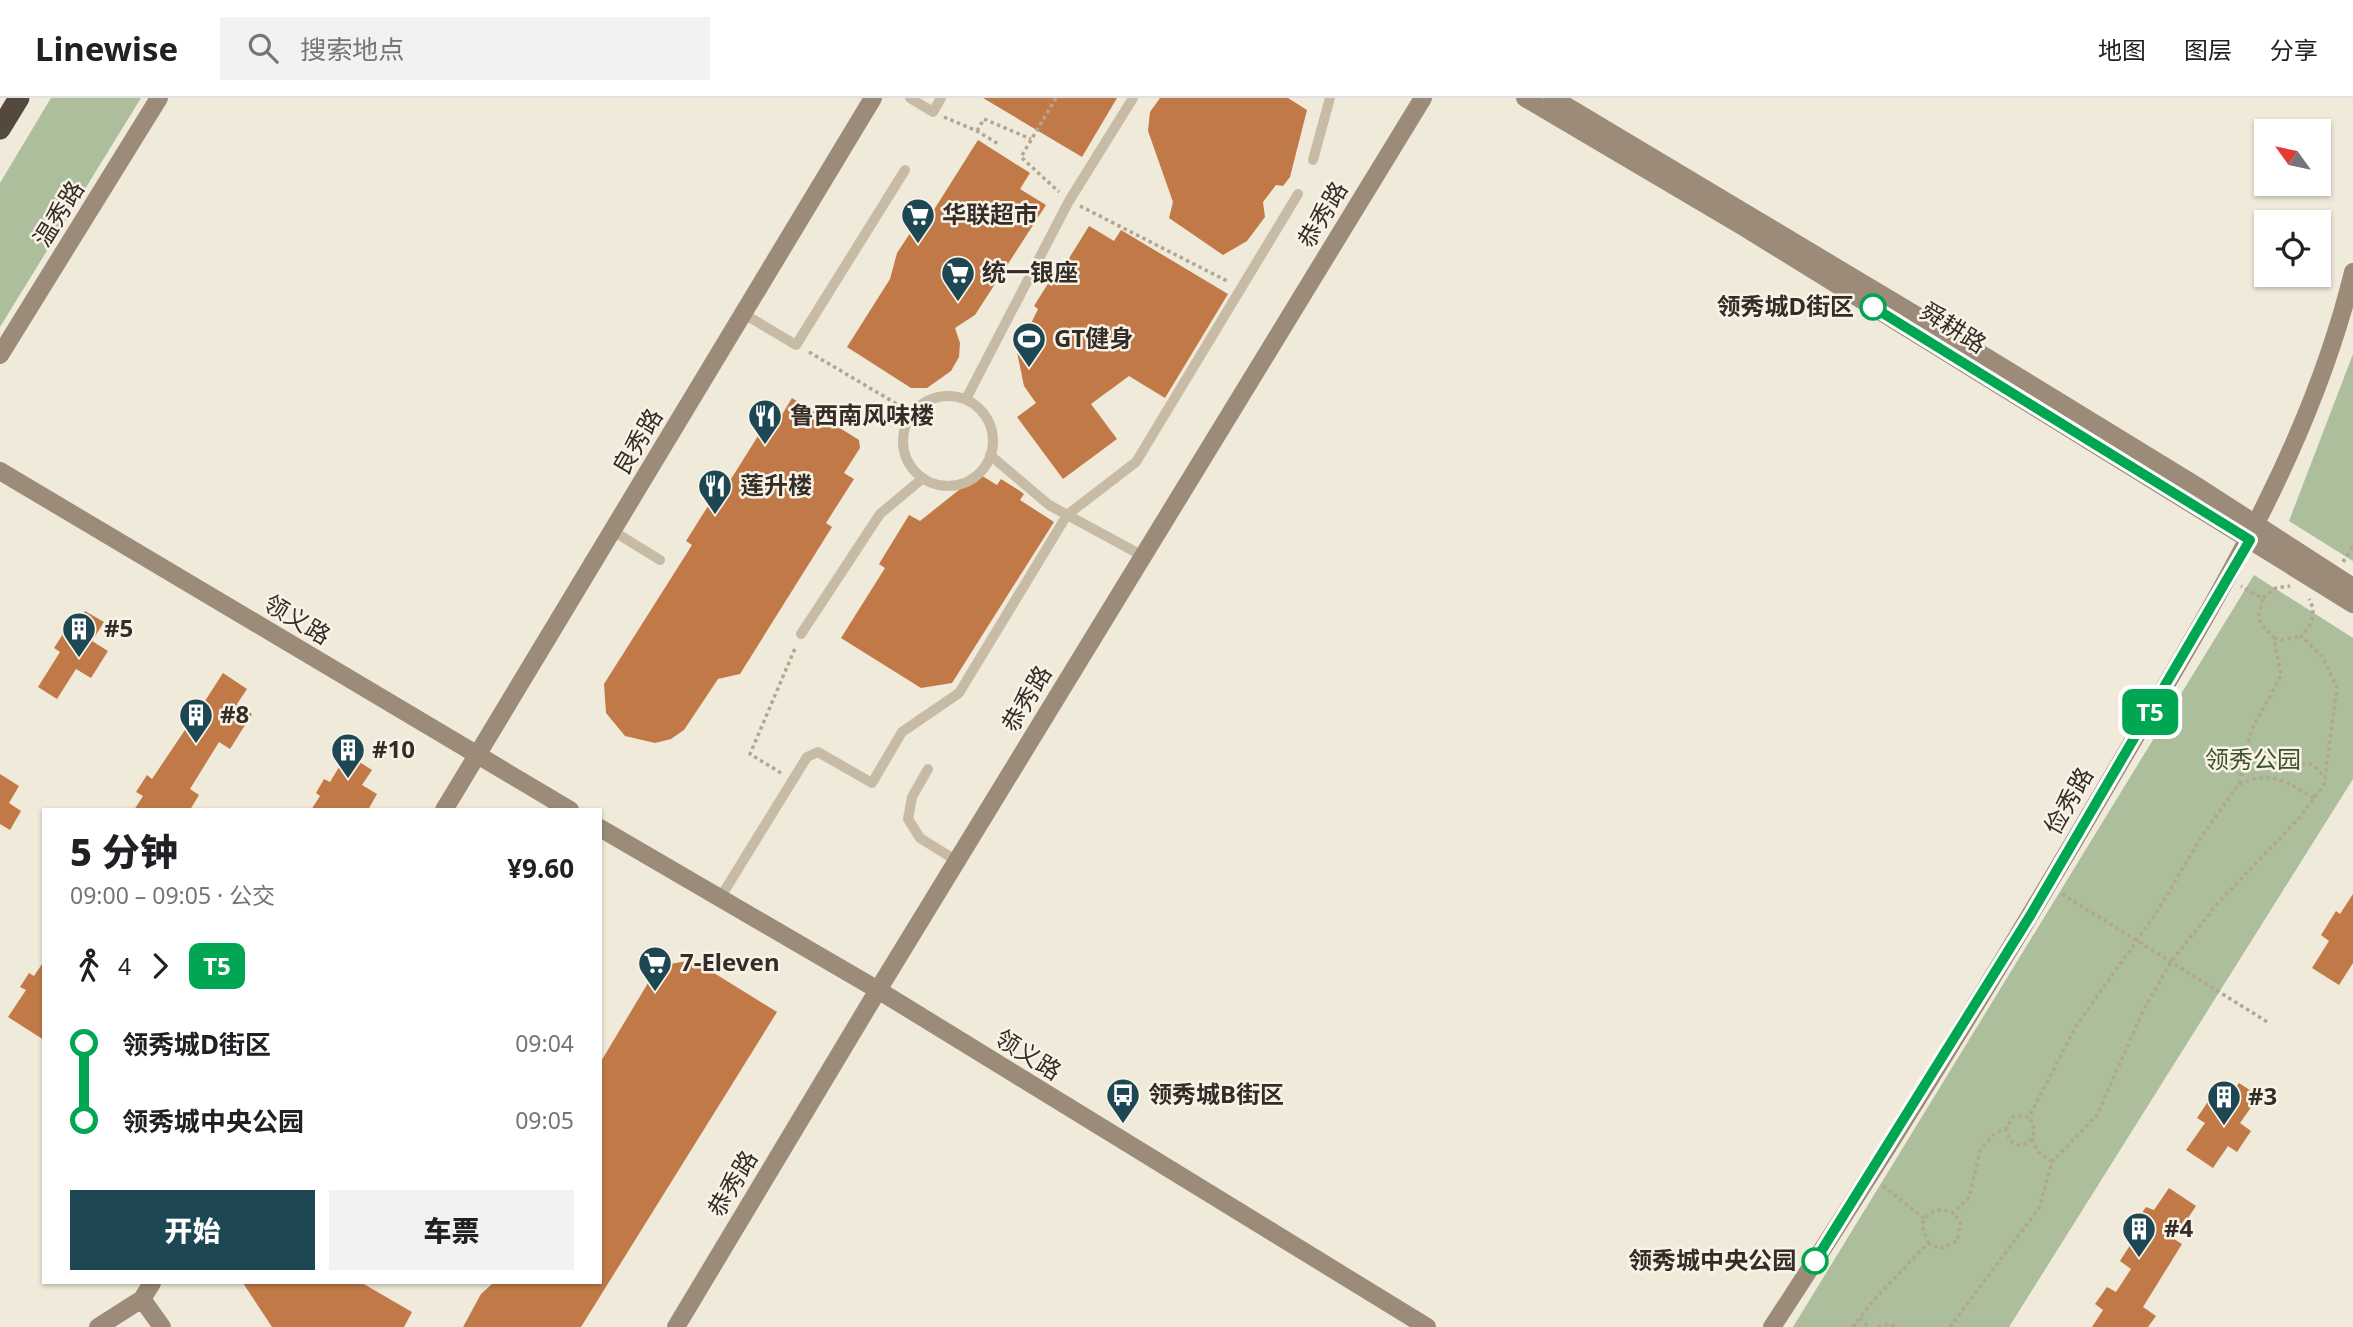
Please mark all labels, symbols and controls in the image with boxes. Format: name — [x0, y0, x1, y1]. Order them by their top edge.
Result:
search box — [220, 17, 710, 80]
text: Linewise — [35, 26, 178, 71]
icon: search — [244, 29, 282, 67]
text: 搜索地点 — [300, 31, 404, 67]
text: 地图 — [2098, 33, 2146, 66]
text: 图层 — [2184, 33, 2232, 66]
text: 分享 — [2270, 33, 2318, 66]
north arrow — [2254, 119, 2331, 196]
map controls — [2254, 119, 2331, 287]
street label: 温秀路 — [25, 174, 91, 252]
street label: 恭秀路 — [1289, 175, 1354, 254]
supermarket icon: 华联超市 — [899, 196, 937, 245]
place label: 华联超市 — [942, 197, 1038, 230]
button: locate — [2254, 210, 2331, 287]
supermarket icon: 统一银座 — [939, 254, 977, 303]
place label: 统一银座 — [982, 255, 1078, 288]
place label: 领秀城D街区 — [1716, 289, 1854, 322]
marker: 领秀城D街区 — [1860, 294, 1886, 320]
street label: 舜耕路 — [1915, 294, 1993, 360]
sports icon: GT健身 — [1010, 320, 1048, 369]
place label: GT健身 — [1054, 321, 1133, 354]
restaurant icon: 鲁西南风味楼 — [746, 397, 784, 446]
place label: 鲁西南风味楼 — [790, 398, 934, 431]
street label: 良秀路 — [604, 402, 669, 481]
restaurant icon: 莲升楼 — [696, 467, 734, 516]
place label: 莲升楼 — [740, 468, 812, 501]
street label: 领义路 — [258, 586, 337, 651]
building icon: #5 — [60, 610, 98, 659]
place label: #5 — [104, 611, 133, 644]
street label: 恭秀路 — [993, 659, 1058, 738]
line badge: T5 — [2118, 689, 2182, 735]
text: T5 — [2136, 695, 2164, 728]
building icon: #8 — [177, 696, 215, 745]
place label: #8 — [220, 697, 249, 730]
building icon: #10 — [329, 731, 367, 780]
place label: #10 — [372, 732, 415, 765]
park label: 领秀公园 — [2205, 742, 2301, 775]
street label: 俭秀路 — [2035, 761, 2100, 840]
text: 5 分钟 — [70, 825, 178, 877]
text: ¥9.60 — [507, 850, 574, 886]
text: 09:00 – 09:05 · 公交 — [70, 879, 275, 911]
supermarket icon: 7-Eleven — [636, 944, 674, 993]
place label: 7-Eleven — [680, 945, 779, 978]
icon: walk — [70, 947, 108, 985]
icon: forward — [141, 947, 179, 985]
text: T5 — [203, 949, 231, 982]
text: 4 — [118, 950, 131, 982]
street label: 领义路 — [990, 1021, 1068, 1087]
text: 领秀城D街区 — [122, 1026, 271, 1062]
text: 09:04 — [515, 1027, 574, 1059]
bus stop icon: 领秀城B街区 — [1104, 1076, 1142, 1125]
place label: 领秀城B街区 — [1148, 1077, 1284, 1110]
building icon: #3 — [2205, 1078, 2243, 1127]
place label: #3 — [2248, 1079, 2277, 1112]
text: 领秀城中央公园 — [122, 1103, 304, 1139]
text: 09:05 — [515, 1104, 574, 1136]
street label: 恭秀路 — [699, 1144, 764, 1223]
button: 开始 — [70, 1190, 315, 1270]
button: 车票 — [329, 1190, 574, 1270]
building icon: #4 — [2120, 1210, 2158, 1259]
place label: #4 — [2164, 1211, 2194, 1244]
place label: 领秀城中央公园 — [1628, 1243, 1796, 1276]
marker: 领秀城中央公园 — [1802, 1248, 1828, 1274]

